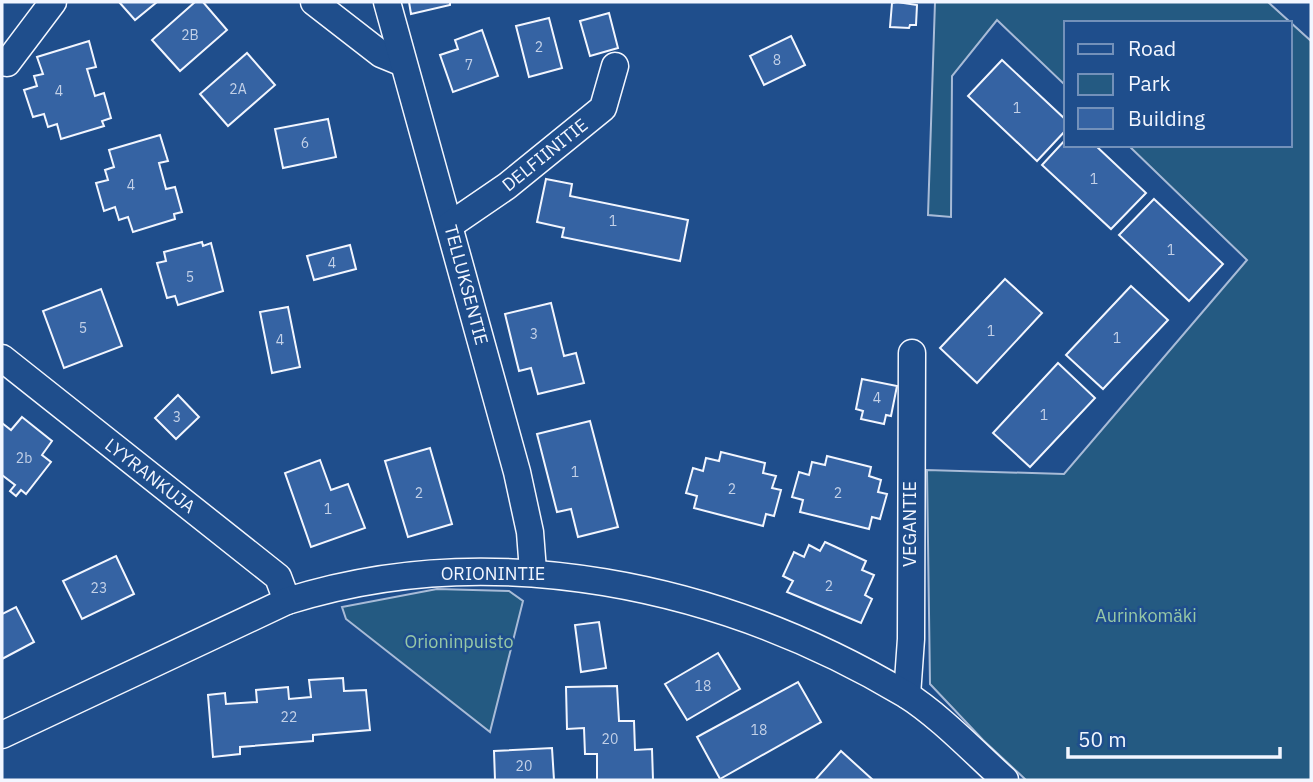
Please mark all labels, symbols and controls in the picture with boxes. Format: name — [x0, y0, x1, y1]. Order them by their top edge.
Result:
legend — [1064, 21, 1292, 147]
house number: 2B — [181, 26, 199, 44]
text: Road — [1128, 34, 1176, 62]
house number: 2 — [535, 38, 543, 56]
house number: 8 — [773, 51, 781, 69]
house number: 7 — [465, 56, 473, 74]
text: Park — [1128, 69, 1171, 97]
house number: 2A — [229, 80, 247, 98]
house number: 4 — [55, 82, 63, 100]
house number: 1 — [1013, 99, 1021, 117]
text: Building — [1128, 104, 1205, 132]
street label: DELFIINITIE — [497, 113, 592, 196]
house number: 6 — [301, 134, 309, 152]
house number: 1 — [1090, 170, 1098, 188]
house number: 4 — [127, 176, 135, 194]
house number: 1 — [609, 212, 617, 230]
street label: TELLUKSENTIE — [439, 222, 494, 347]
house number: 1 — [1167, 241, 1175, 259]
house number: 4 — [328, 254, 336, 272]
house number: 5 — [186, 268, 194, 286]
house number: 5 — [79, 319, 87, 337]
house number: 1 — [987, 322, 995, 340]
house number: 3 — [530, 325, 538, 343]
house number: 1 — [1113, 329, 1121, 347]
house number: 4 — [276, 331, 284, 349]
house number: 4 — [873, 389, 881, 407]
house number: 1 — [1040, 406, 1048, 424]
house number: 3 — [173, 408, 181, 426]
street label: LYYRANKUJA — [100, 433, 201, 518]
house number: 2b — [16, 449, 32, 467]
house number: 1 — [571, 463, 579, 481]
house number: 2 — [728, 480, 736, 498]
street label: VEGANTIE — [898, 481, 921, 567]
house number: 2 — [415, 484, 423, 502]
house number: 2 — [834, 484, 842, 502]
house number: 1 — [324, 500, 332, 518]
street label: ORIONINTIE — [441, 562, 545, 585]
house number: 2 — [825, 577, 833, 595]
house number: 23 — [91, 579, 107, 597]
park label: Aurinkomäki — [1095, 604, 1197, 627]
park label: Orioninpuisto — [404, 630, 514, 653]
house number: 18 — [695, 677, 711, 695]
house number: 22 — [281, 708, 297, 726]
scale bar — [1068, 716, 1280, 760]
house number: 18 — [751, 721, 767, 739]
text: 50 m — [1078, 725, 1127, 753]
house number: 20 — [602, 730, 618, 748]
house number: 20 — [516, 757, 532, 775]

